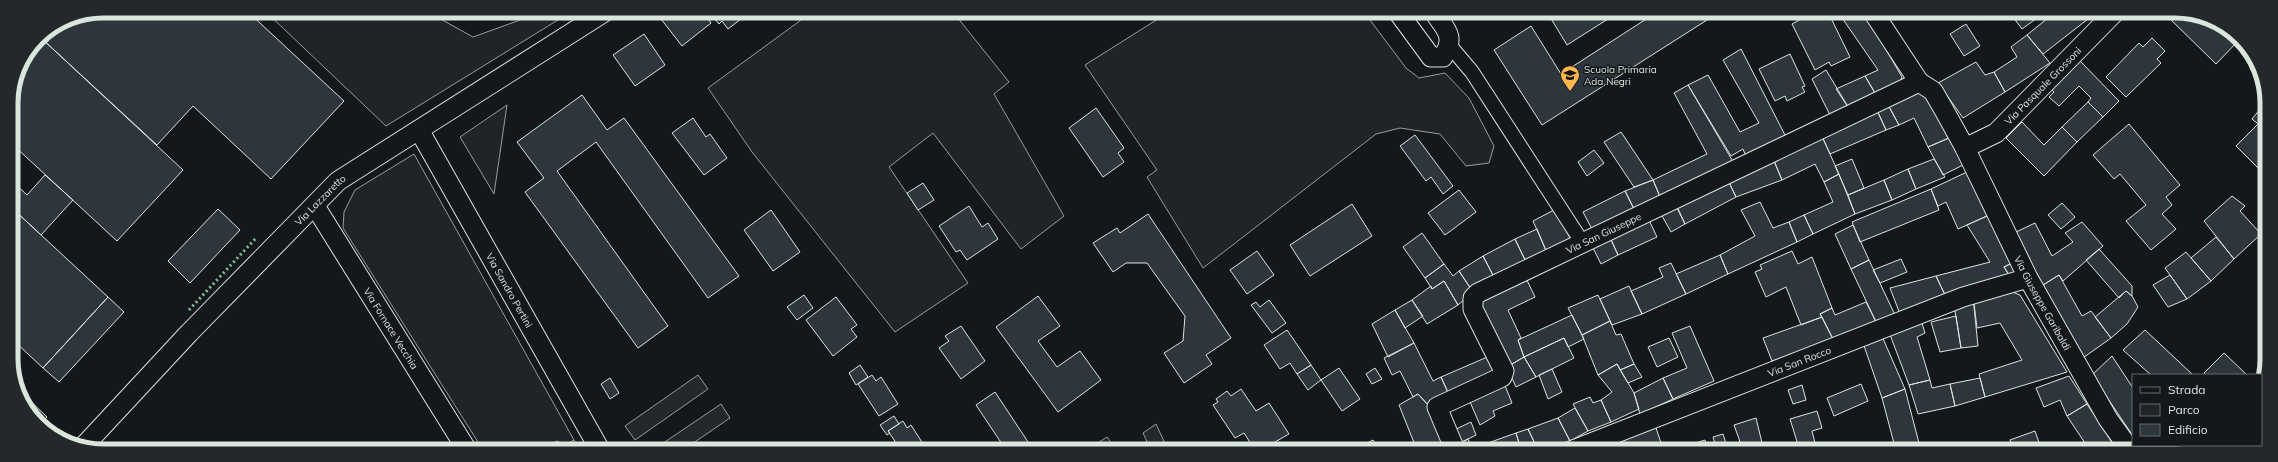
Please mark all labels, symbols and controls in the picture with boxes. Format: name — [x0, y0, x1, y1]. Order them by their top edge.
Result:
street label: Via Pasquale Grossoni — [2002, 44, 2084, 127]
place label: Scuola Primaria Ada Negri — [1584, 63, 1657, 88]
school or university icon: Scuola Primaria Ada Negri — [1559, 64, 1581, 92]
street label: Via Lazzaretto — [292, 171, 348, 228]
street label: Via San Giuseppe — [1564, 209, 1643, 257]
street label: Via Sandro Pertini — [483, 250, 536, 330]
street label: Via Giuseppe Garibaldi — [2012, 253, 2074, 352]
street label: Via Fornace Vecchia — [361, 285, 421, 371]
street label: Via San Rocco — [1766, 343, 1833, 379]
legend — [2132, 374, 2262, 446]
text: Strada — [2168, 382, 2206, 397]
text: Parco — [2168, 402, 2200, 417]
text: Edificio — [2168, 422, 2208, 437]

